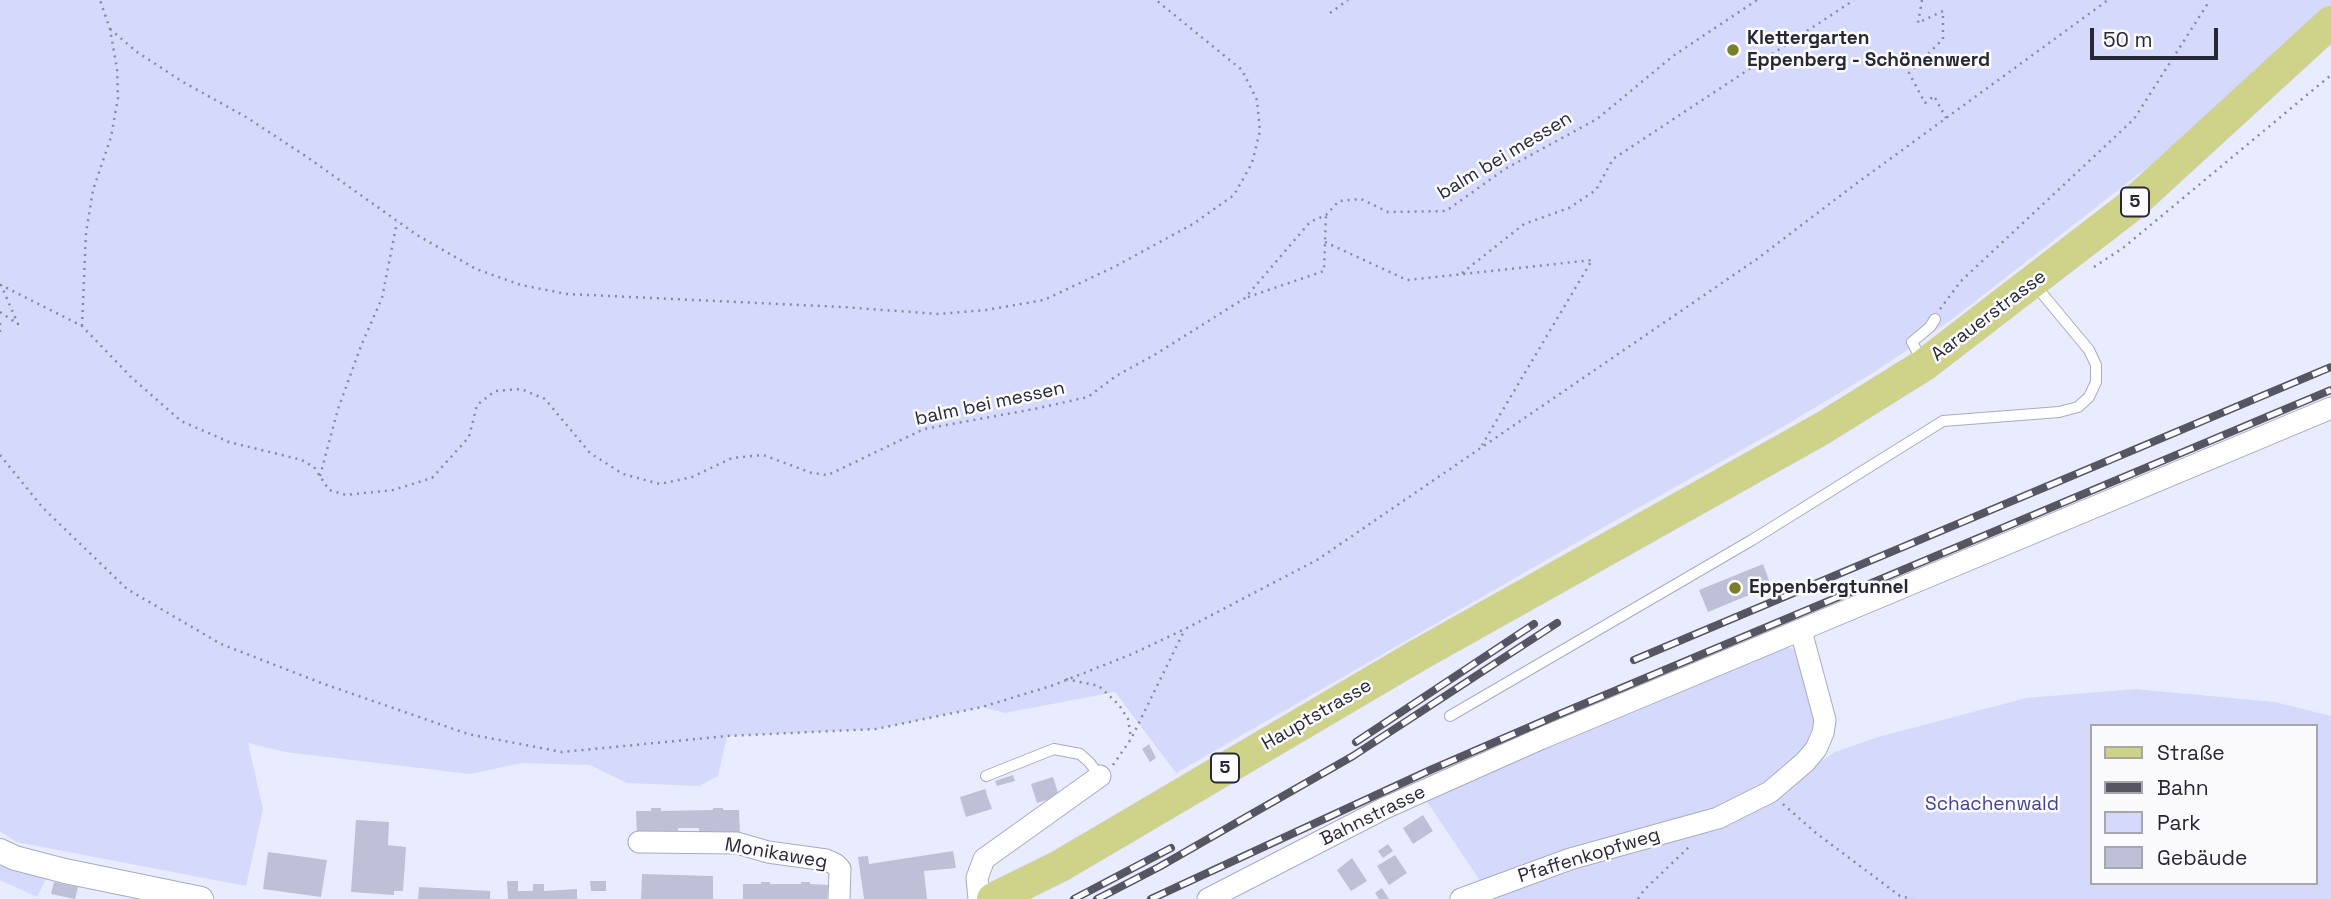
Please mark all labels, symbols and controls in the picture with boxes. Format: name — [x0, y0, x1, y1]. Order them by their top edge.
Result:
scale bar — [2093, 14, 2221, 58]
text: 50 m — [2103, 26, 2153, 53]
place label: Klettergarten Eppenberg - Schönenwerd — [1747, 28, 1990, 72]
marker: Klettergarten Eppenberg - Schönenwerd — [1725, 42, 1741, 58]
street label: balm bei messen — [1434, 107, 1576, 205]
road number: 5 — [2121, 188, 2149, 216]
street label: Aarauerstrasse — [1927, 265, 2051, 367]
street label: balm bei messen — [913, 377, 1067, 431]
place label: Eppenbergtunnel — [1749, 577, 1909, 599]
marker: Eppenbergtunnel — [1727, 580, 1743, 596]
street label: Hauptstrasse — [1258, 674, 1376, 756]
legend — [2090, 724, 2317, 885]
text: Straße — [2157, 739, 2225, 766]
road number: 5 — [1211, 754, 1239, 782]
text: Bahn — [2157, 774, 2209, 801]
street label: Bahnstrasse — [1317, 781, 1429, 851]
park label: Schachenwald — [1925, 794, 2059, 816]
text: Park — [2157, 809, 2201, 836]
street label: Pfaffenkopfweg — [1515, 824, 1663, 888]
street label: Monikaweg — [723, 834, 829, 874]
text: Gebäude — [2157, 844, 2247, 871]

